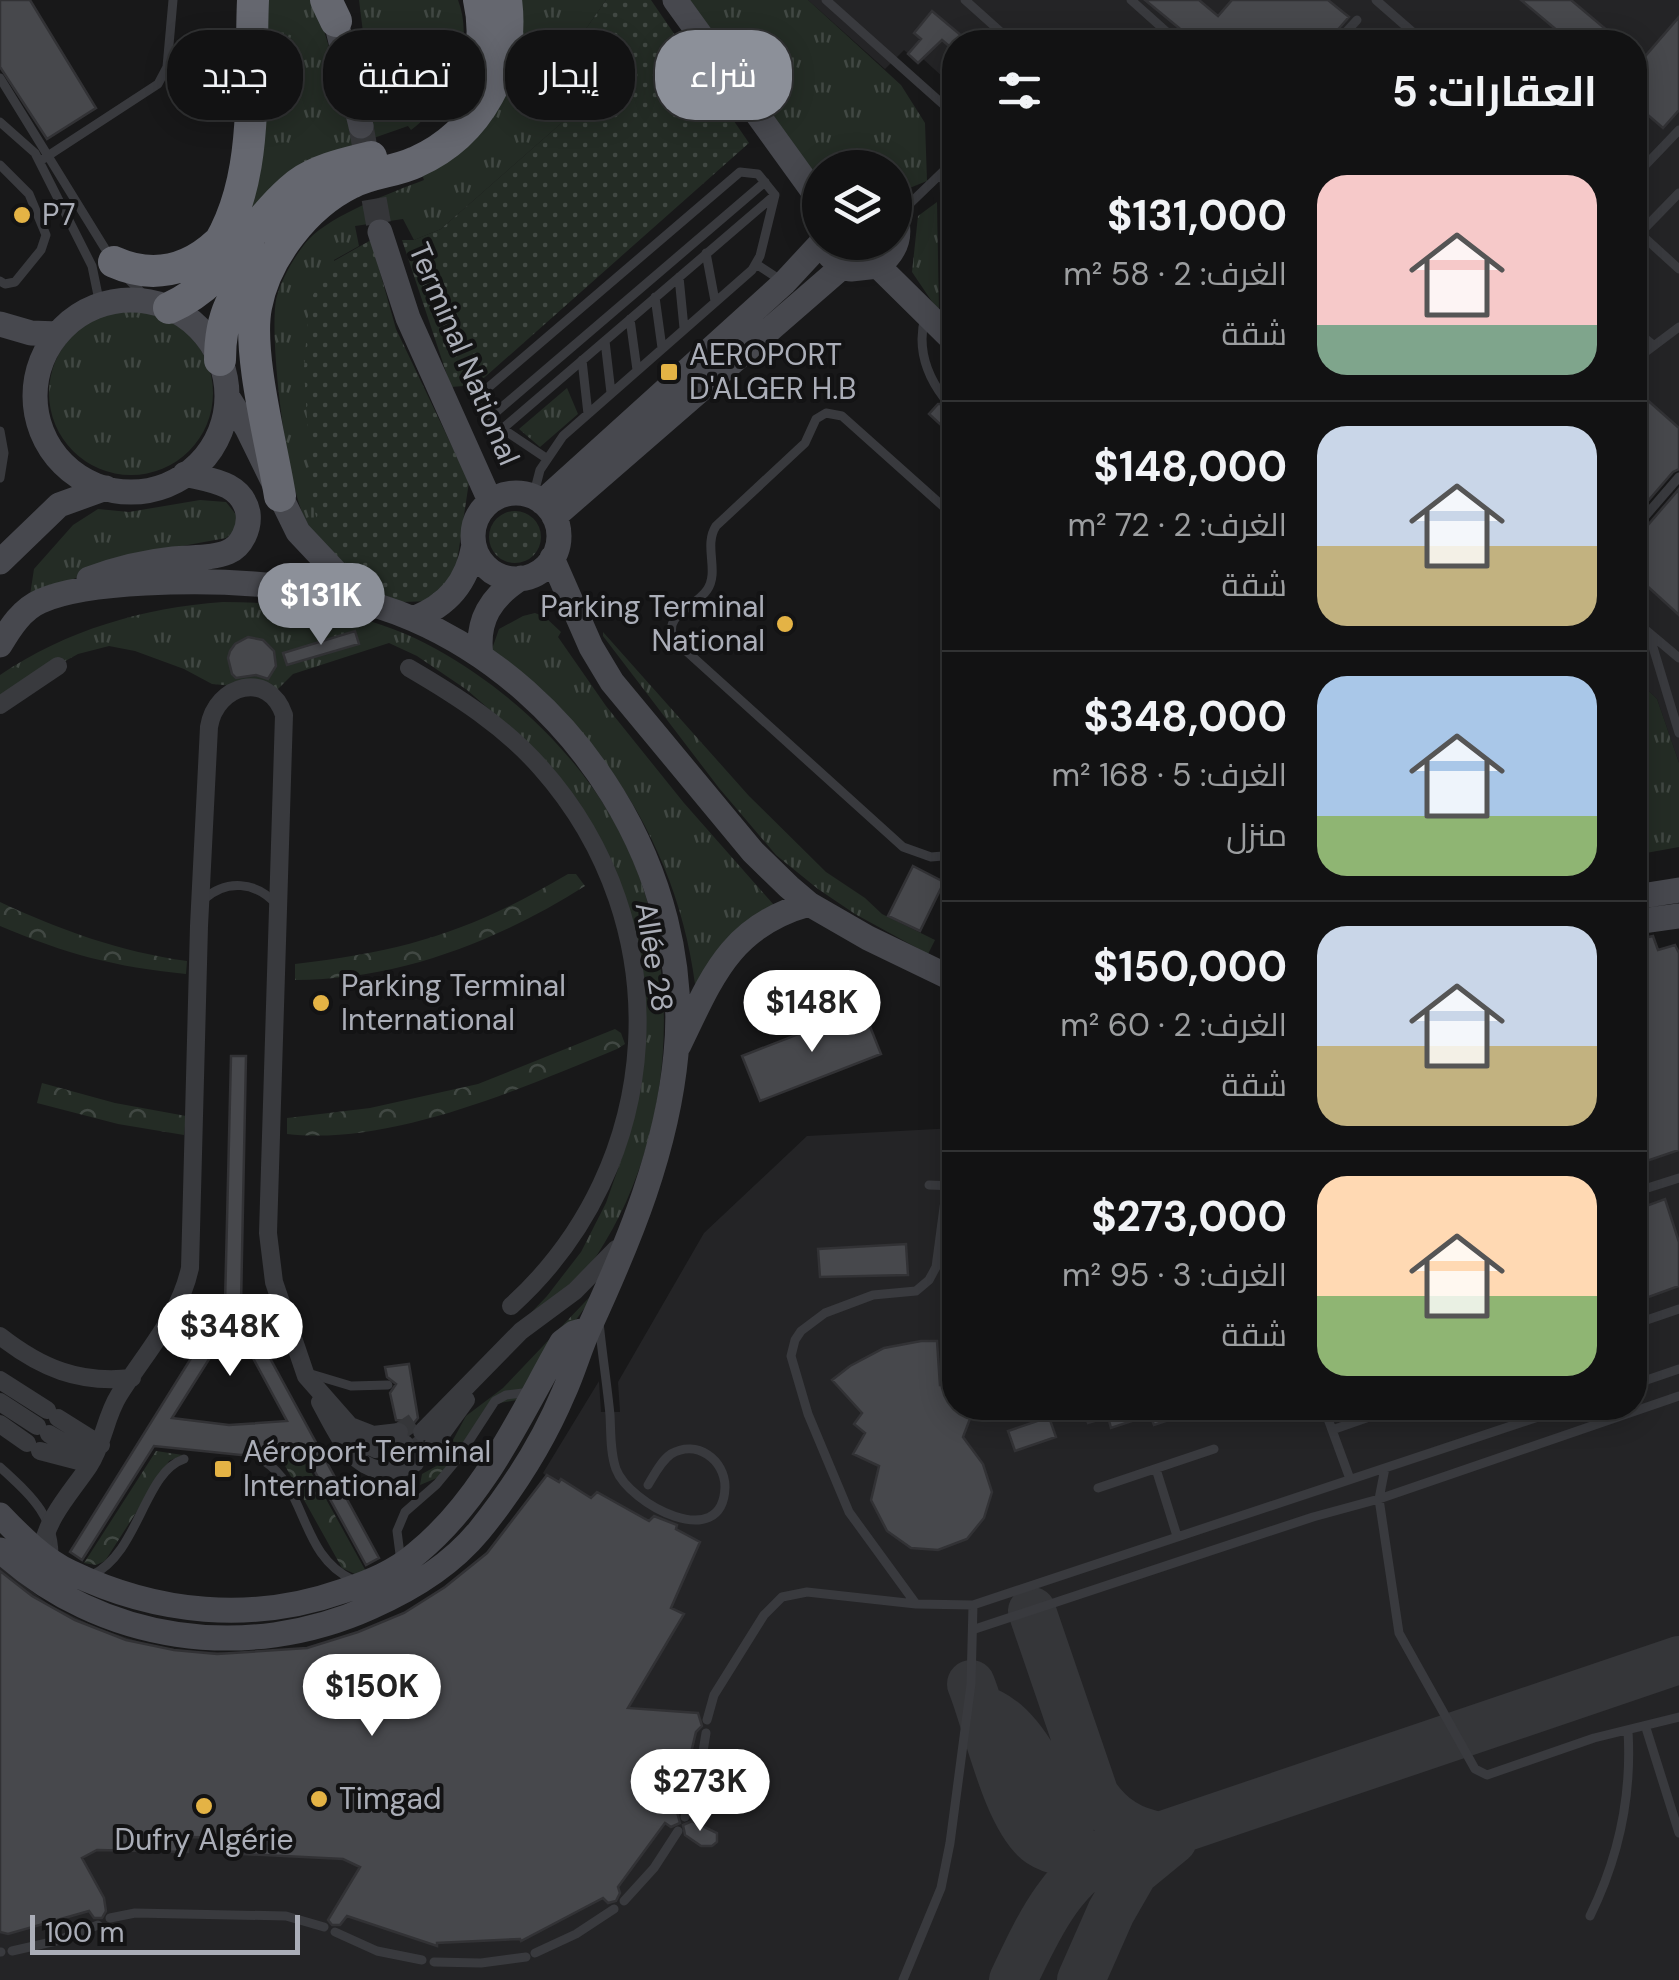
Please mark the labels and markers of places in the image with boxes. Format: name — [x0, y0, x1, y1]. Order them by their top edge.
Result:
place label: P7 — [42, 195, 75, 234]
marker: P7 — [11, 204, 33, 226]
place label: AEROPORT D'ALGER H.B — [689, 335, 856, 408]
marker: AEROPORT D'ALGER H.B — [658, 361, 680, 383]
pin: $131K — [251, 563, 391, 648]
place label: Parking Terminal National — [540, 587, 765, 660]
marker: Parking Terminal National — [774, 613, 796, 635]
place label: Parking Terminal International — [341, 966, 566, 1039]
pin: $148K — [742, 970, 882, 1055]
marker: Parking Terminal International — [310, 992, 332, 1014]
pin: $348K — [160, 1294, 300, 1379]
place label: Aéroport Terminal International — [243, 1432, 491, 1505]
marker: Aéroport Terminal International — [212, 1458, 234, 1480]
pin: $150K — [302, 1654, 442, 1739]
pin: $273K — [630, 1749, 770, 1834]
place label: Timgad — [339, 1779, 442, 1818]
marker: Timgad — [308, 1788, 330, 1810]
marker: Dufry Algérie — [193, 1795, 215, 1817]
place label: Dufry Algérie — [115, 1820, 293, 1859]

